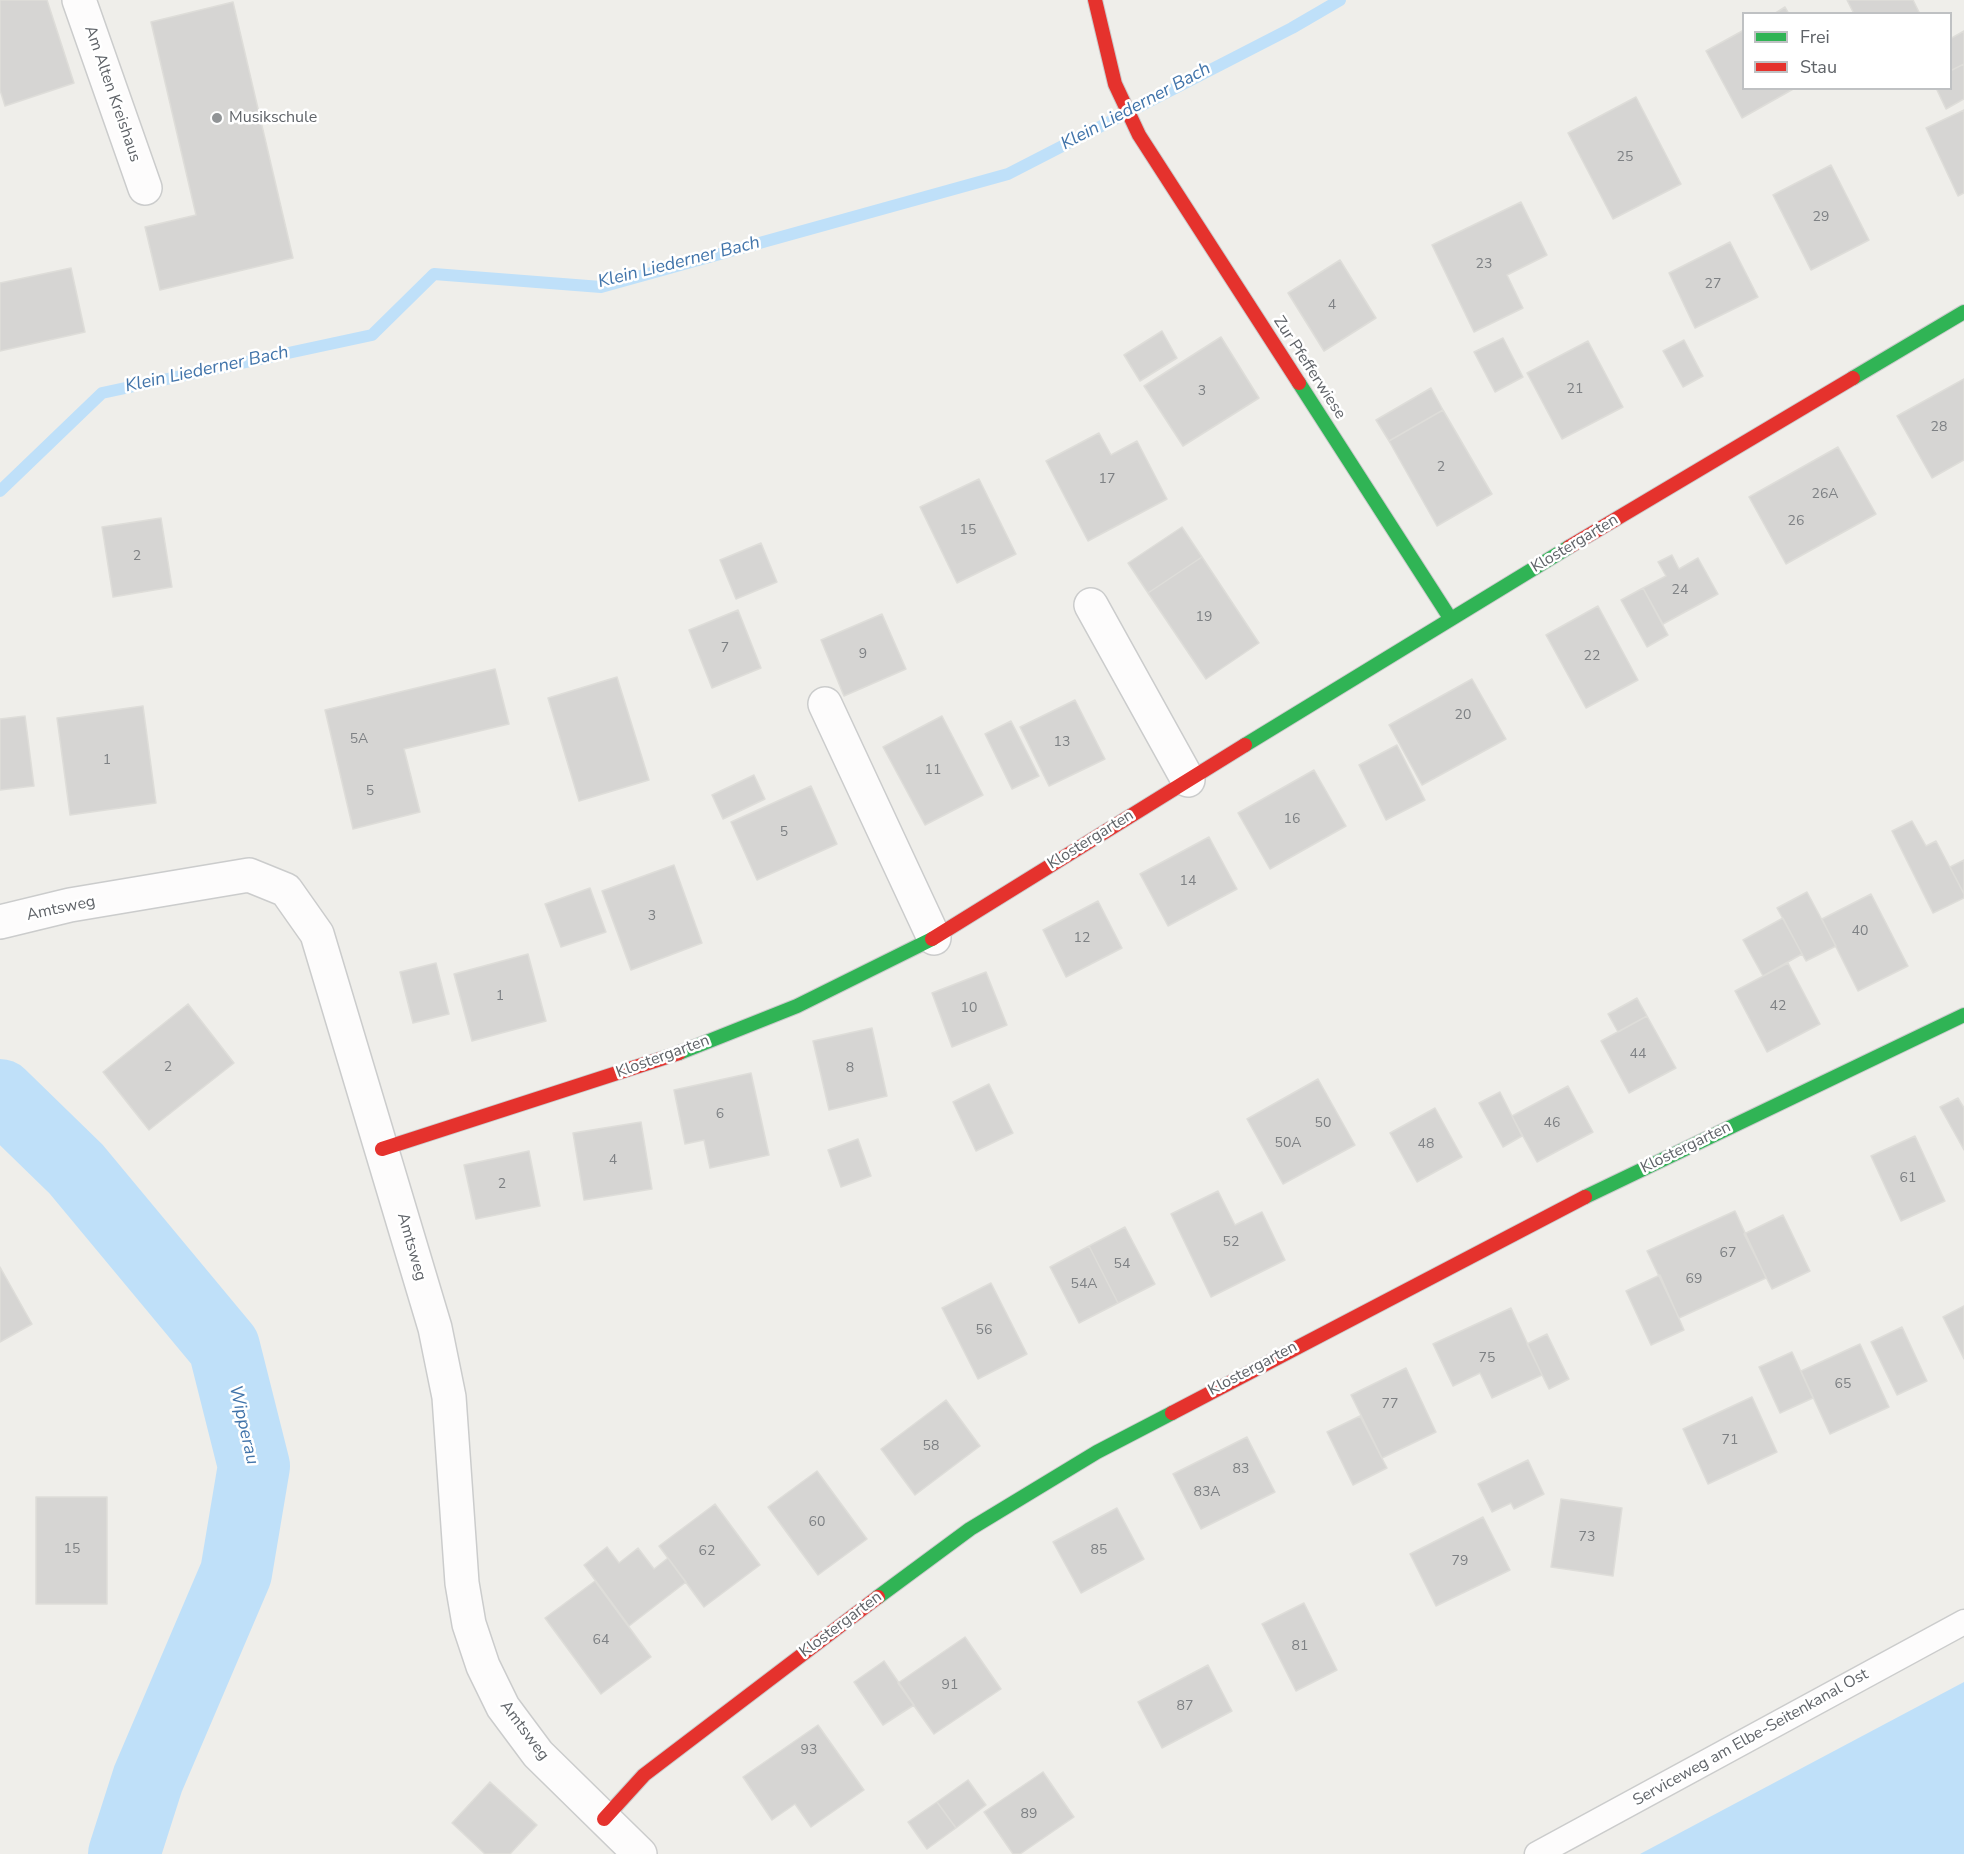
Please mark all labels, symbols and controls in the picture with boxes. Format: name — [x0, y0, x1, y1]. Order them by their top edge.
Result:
legend — [1742, 12, 1952, 90]
street label: Am Alten Kreishaus — [80, 23, 144, 165]
text: Frei — [1800, 25, 1830, 49]
text: Stau — [1800, 55, 1837, 79]
water label: Klein Liederner Bach — [1058, 58, 1214, 156]
place label: Musikschule — [229, 108, 317, 128]
marker: Musikschule — [210, 111, 224, 125]
house number: 25 — [1617, 150, 1633, 166]
house number: 29 — [1813, 210, 1829, 226]
water label: Klein Liederner Bach — [596, 232, 762, 294]
house number: 23 — [1476, 257, 1492, 273]
house number: 27 — [1705, 277, 1721, 293]
house number: 4 — [1328, 298, 1336, 314]
street label: Zur Pfefferwiese — [1269, 313, 1349, 423]
water label: Klein Liederner Bach — [123, 342, 291, 398]
house number: 21 — [1567, 382, 1583, 398]
house number: 3 — [1198, 384, 1206, 400]
house number: 28 — [1931, 420, 1947, 436]
house number: 2 — [1437, 460, 1445, 476]
house number: 17 — [1099, 472, 1115, 488]
house number: 26A — [1811, 487, 1839, 503]
street label: Klostergarten — [1528, 511, 1622, 577]
house number: 26 — [1788, 514, 1804, 530]
house number: 15 — [960, 523, 976, 539]
house number: 2 — [133, 549, 141, 565]
house number: 24 — [1672, 583, 1688, 599]
house number: 19 — [1196, 610, 1212, 626]
house number: 7 — [721, 641, 729, 657]
house number: 9 — [859, 647, 867, 663]
house number: 22 — [1584, 649, 1600, 665]
house number: 20 — [1455, 708, 1471, 724]
house number: 5A — [350, 732, 368, 748]
house number: 13 — [1054, 735, 1070, 751]
house number: 1 — [103, 753, 111, 769]
house number: 11 — [925, 763, 941, 779]
house number: 5 — [366, 784, 374, 800]
street label: Klostergarten — [1044, 806, 1138, 874]
house number: 16 — [1284, 812, 1300, 828]
house number: 5 — [780, 825, 788, 841]
house number: 14 — [1180, 874, 1196, 890]
street label: Amtsweg — [25, 892, 97, 926]
house number: 3 — [648, 909, 656, 925]
house number: 40 — [1852, 924, 1868, 940]
house number: 12 — [1074, 931, 1090, 947]
house number: 1 — [496, 989, 504, 1005]
house number: 42 — [1770, 999, 1786, 1015]
house number: 10 — [961, 1001, 977, 1017]
street label: Klostergarten — [614, 1031, 712, 1083]
house number: 44 — [1630, 1047, 1646, 1063]
house number: 2 — [164, 1060, 172, 1076]
house number: 8 — [846, 1061, 854, 1077]
house number: 6 — [716, 1107, 724, 1123]
house number: 50 — [1315, 1116, 1331, 1132]
house number: 46 — [1544, 1116, 1560, 1132]
street label: Klostergarten — [1638, 1118, 1734, 1178]
house number: 50A — [1274, 1136, 1302, 1152]
house number: 48 — [1418, 1137, 1434, 1153]
house number: 4 — [609, 1153, 617, 1169]
house number: 61 — [1900, 1171, 1916, 1187]
house number: 2 — [498, 1177, 506, 1193]
street label: Amtsweg — [392, 1211, 430, 1283]
house number: 52 — [1223, 1235, 1239, 1251]
house number: 67 — [1720, 1246, 1736, 1262]
house number: 54 — [1114, 1257, 1130, 1273]
house number: 69 — [1686, 1272, 1702, 1288]
house number: 54A — [1070, 1277, 1098, 1293]
house number: 56 — [976, 1323, 992, 1339]
street label: Klostergarten — [1205, 1338, 1301, 1400]
house number: 75 — [1479, 1351, 1495, 1367]
house number: 65 — [1835, 1377, 1851, 1393]
water label: Wipperau — [223, 1383, 263, 1467]
house number: 77 — [1382, 1397, 1398, 1413]
house number: 71 — [1722, 1433, 1738, 1449]
house number: 58 — [923, 1439, 939, 1455]
house number: 83 — [1233, 1462, 1249, 1478]
house number: 83A — [1193, 1485, 1221, 1501]
house number: 60 — [809, 1515, 825, 1531]
house number: 73 — [1579, 1530, 1595, 1546]
house number: 15 — [64, 1542, 80, 1558]
house number: 85 — [1091, 1543, 1107, 1559]
house number: 62 — [699, 1544, 715, 1560]
house number: 79 — [1452, 1554, 1468, 1570]
street label: Klostergarten — [796, 1588, 886, 1662]
house number: 64 — [593, 1633, 609, 1649]
house number: 81 — [1292, 1639, 1308, 1655]
street label: Serviceweg am Elbe-Seitenkanal Ost — [1630, 1665, 1872, 1811]
house number: 91 — [942, 1678, 958, 1694]
street label: Amtsweg — [495, 1697, 553, 1765]
house number: 87 — [1177, 1699, 1193, 1715]
house number: 93 — [801, 1743, 817, 1759]
house number: 89 — [1021, 1807, 1037, 1823]

